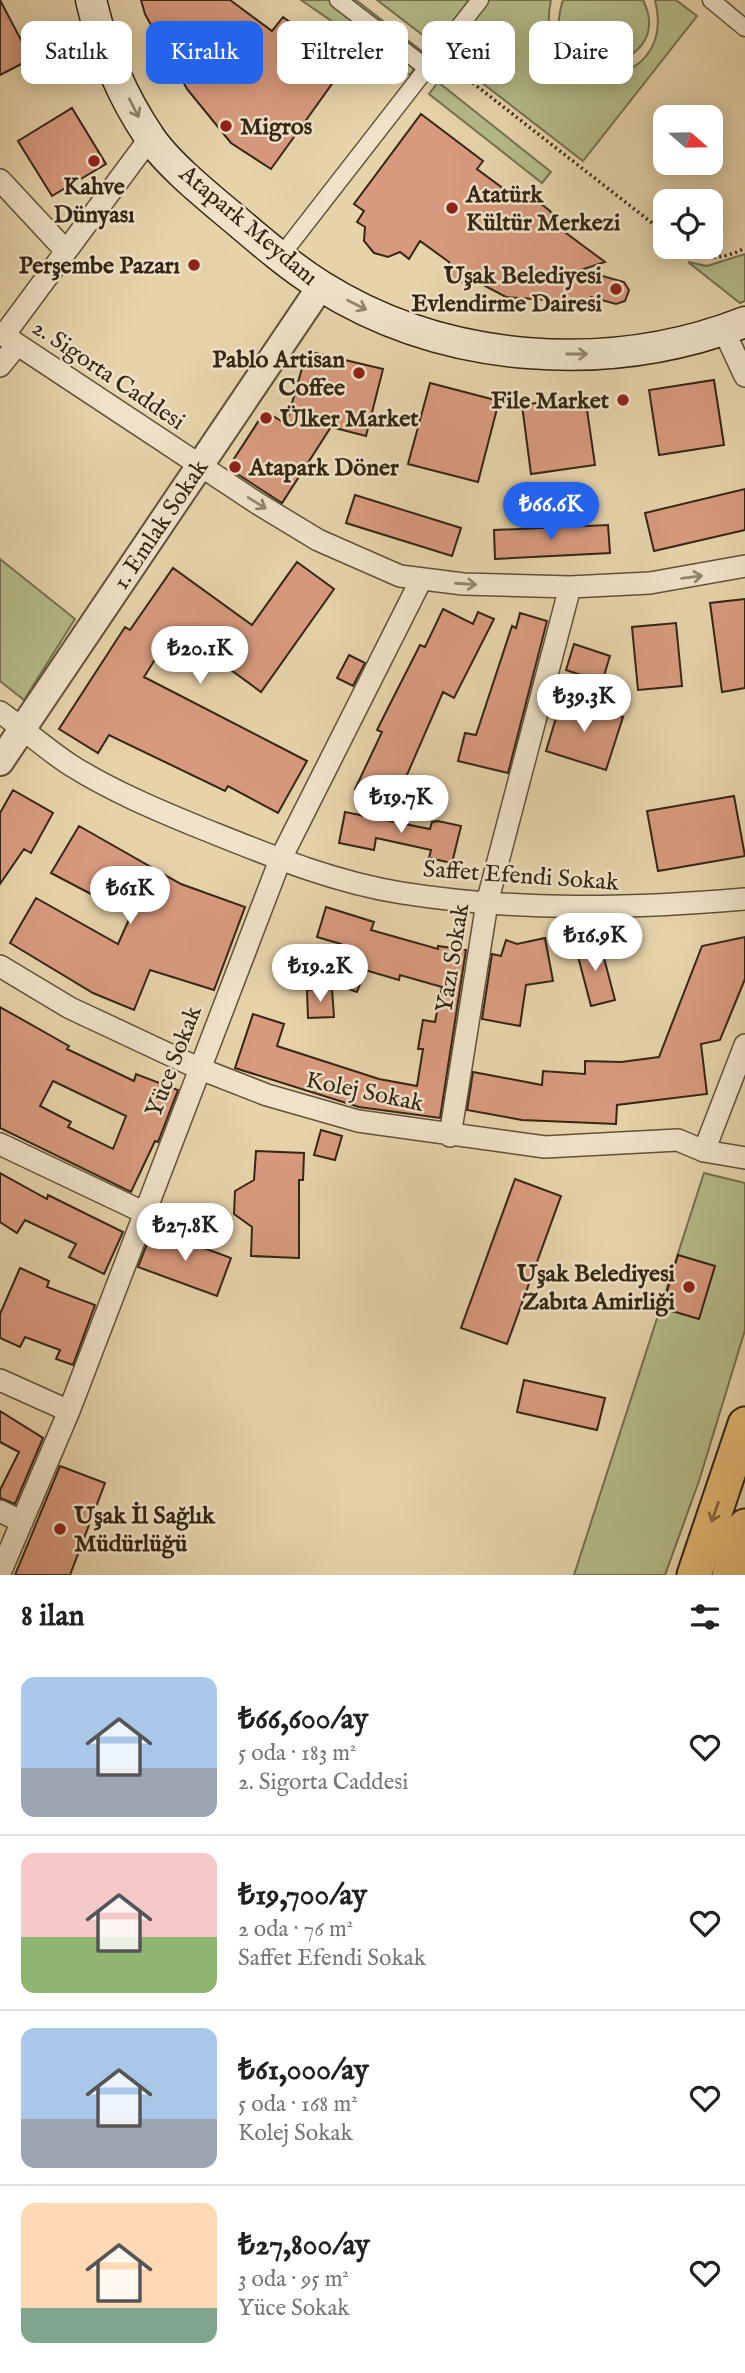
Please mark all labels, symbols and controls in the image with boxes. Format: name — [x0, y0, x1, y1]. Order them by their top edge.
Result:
chip: Satılık — [21, 21, 132, 84]
chip: Kiralık — [146, 21, 263, 84]
chip: Filtreler — [277, 21, 408, 84]
chip: Yeni — [422, 21, 515, 84]
chip: Daire — [529, 21, 633, 84]
one-way arrow — [128, 98, 142, 118]
north arrow — [653, 105, 723, 175]
map controls — [653, 105, 723, 259]
place label: Migros — [240, 112, 313, 143]
marker: Migros — [218, 118, 234, 134]
marker: Kahve Dünyası — [86, 153, 102, 169]
street label: Atapark Meydanı — [171, 158, 324, 293]
place label: Kahve Dünyası — [53, 172, 135, 231]
place label: Atatürk Kültür Merkezi — [465, 180, 621, 239]
button: locate — [653, 189, 723, 259]
marker: Atatürk Kültür Merkezi — [444, 200, 460, 216]
place label: Perşembe Pazarı — [19, 251, 181, 282]
marker: Perşembe Pazarı — [186, 257, 202, 273]
place label: Uşak Belediyesi Evlendirme Dairesi — [411, 261, 603, 320]
marker: Uşak Belediyesi Evlendirme Dairesi — [608, 281, 624, 297]
one-way arrow — [346, 299, 367, 313]
street label: 2. Sigorta Caddesi — [26, 313, 191, 438]
place label: Pablo Artisan Coffee — [212, 345, 345, 404]
one-way arrow — [565, 347, 588, 361]
marker: Pablo Artisan Coffee — [351, 365, 367, 381]
place label: File Market — [491, 386, 610, 417]
marker: File Market — [615, 392, 631, 408]
place label: Ülker Market — [279, 404, 419, 435]
marker: Ülker Market — [258, 410, 274, 426]
place label: Atapark Döner — [248, 453, 399, 484]
street label: 1. Emlak Sokak — [106, 454, 216, 596]
marker: Atapark Döner — [227, 459, 243, 475]
pin: ₺66.6K — [494, 482, 608, 542]
text: ₺66.6K — [519, 490, 583, 519]
one-way arrow — [246, 496, 266, 510]
one-way arrow — [681, 570, 703, 583]
one-way arrow — [454, 578, 476, 591]
pin: ₺20.1K — [143, 626, 257, 686]
text: ₺20.1K — [167, 634, 233, 663]
pin: ₺39.3K — [527, 674, 641, 734]
text: ₺39.3K — [553, 682, 615, 711]
pin: ₺19.7K — [344, 776, 458, 835]
text: ₺19.7K — [370, 783, 432, 812]
street label: Saffet Efendi Sokak — [422, 854, 620, 899]
pin: ₺61K — [89, 866, 171, 926]
text: ₺61K — [106, 874, 154, 903]
street label: Yazı Sokak — [430, 901, 477, 1015]
pin: ₺16.9K — [538, 914, 652, 973]
text: ₺16.9K — [563, 921, 627, 950]
pin: ₺19.2K — [263, 944, 377, 1004]
text: ₺19.2K — [288, 952, 352, 981]
street label: Yüce Sokak — [139, 1001, 210, 1121]
street label: Kolej Sokak — [303, 1065, 427, 1120]
pin: ₺27.8K — [128, 1204, 242, 1263]
text: ₺27.8K — [152, 1211, 218, 1240]
place label: Uşak Belediyesi Zabıta Amirliği — [516, 1259, 676, 1318]
marker: Uşak Belediyesi Zabıta Amirliği — [681, 1279, 697, 1295]
place label: Uşak İl Sağlık Müdürlüğü — [73, 1501, 216, 1560]
one-way arrow — [708, 1501, 720, 1523]
marker: Uşak İl Sağlık Müdürlüğü — [52, 1521, 68, 1537]
text: 8 ilan — [21, 1598, 85, 1636]
icon: filters — [686, 1598, 724, 1636]
text: ₺66,600/ay — [238, 1701, 368, 1739]
icon: home — [77, 1705, 161, 1789]
icon: heart — [686, 1728, 724, 1766]
text: 5 oda · 183 m² — [238, 1739, 356, 1768]
text: 2. Sigorta Caddesi — [238, 1768, 408, 1797]
text: ₺19,700/ay — [238, 1877, 367, 1915]
icon: home — [77, 1881, 161, 1965]
icon: heart — [686, 1904, 724, 1942]
text: 2 oda · 76 m² — [238, 1915, 353, 1944]
text: Saffet Efendi Sokak — [238, 1944, 426, 1973]
text: ₺61,000/ay — [238, 2052, 369, 2090]
icon: home — [77, 2056, 161, 2140]
icon: heart — [686, 2079, 724, 2117]
text: 5 oda · 168 m² — [238, 2090, 358, 2119]
text: Kolej Sokak — [238, 2119, 353, 2148]
text: ₺27,800/ay — [238, 2227, 370, 2265]
icon: home — [77, 2231, 161, 2315]
icon: heart — [686, 2254, 724, 2292]
text: 3 oda · 95 m² — [238, 2265, 349, 2294]
text: Yüce Sokak — [238, 2294, 350, 2323]

